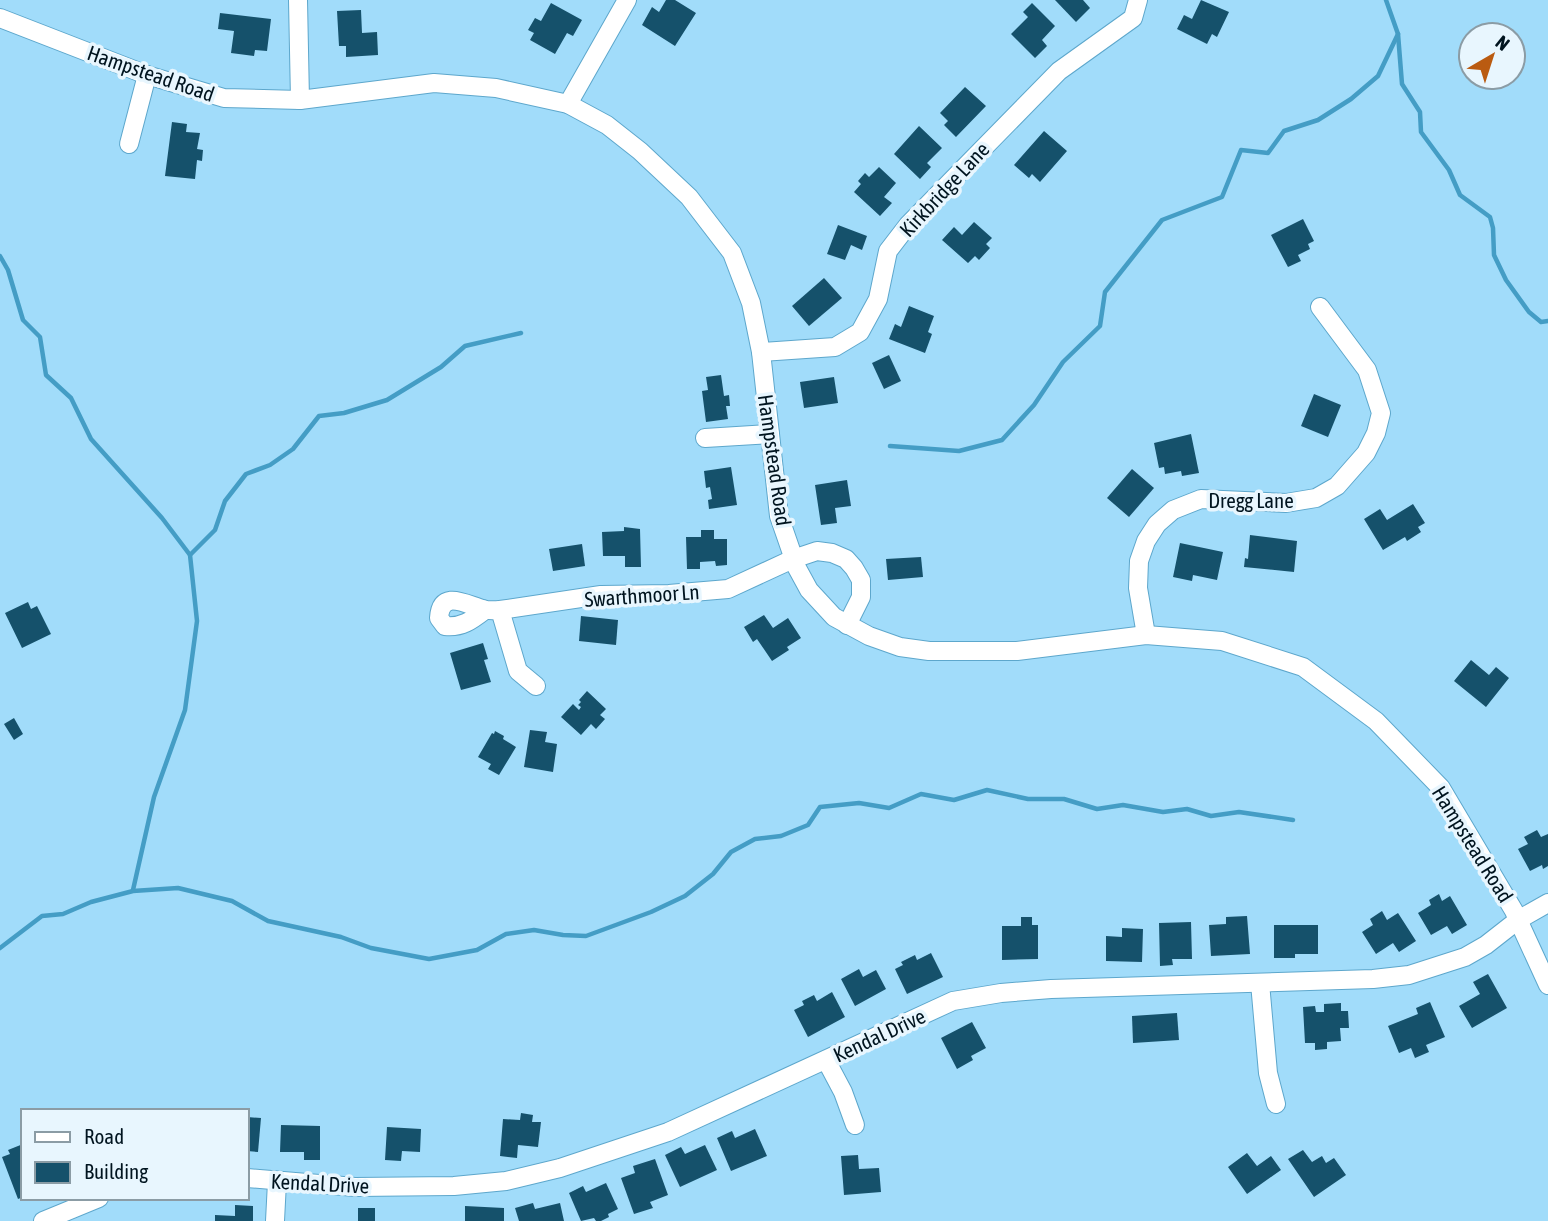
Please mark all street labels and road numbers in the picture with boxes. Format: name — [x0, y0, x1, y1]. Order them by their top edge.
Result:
street label: Hampstead Road — [84, 40, 218, 106]
street label: Kirkbridge Lane — [894, 137, 994, 241]
street label: Hampstead Road — [754, 393, 796, 527]
street label: Dregg Lane — [1208, 488, 1294, 512]
street label: Swarthmoor Ln — [584, 579, 700, 611]
street label: Hampstead Road — [1428, 781, 1518, 907]
street label: Kendal Drive — [829, 1003, 929, 1067]
street label: Kendal Drive — [270, 1168, 370, 1198]

